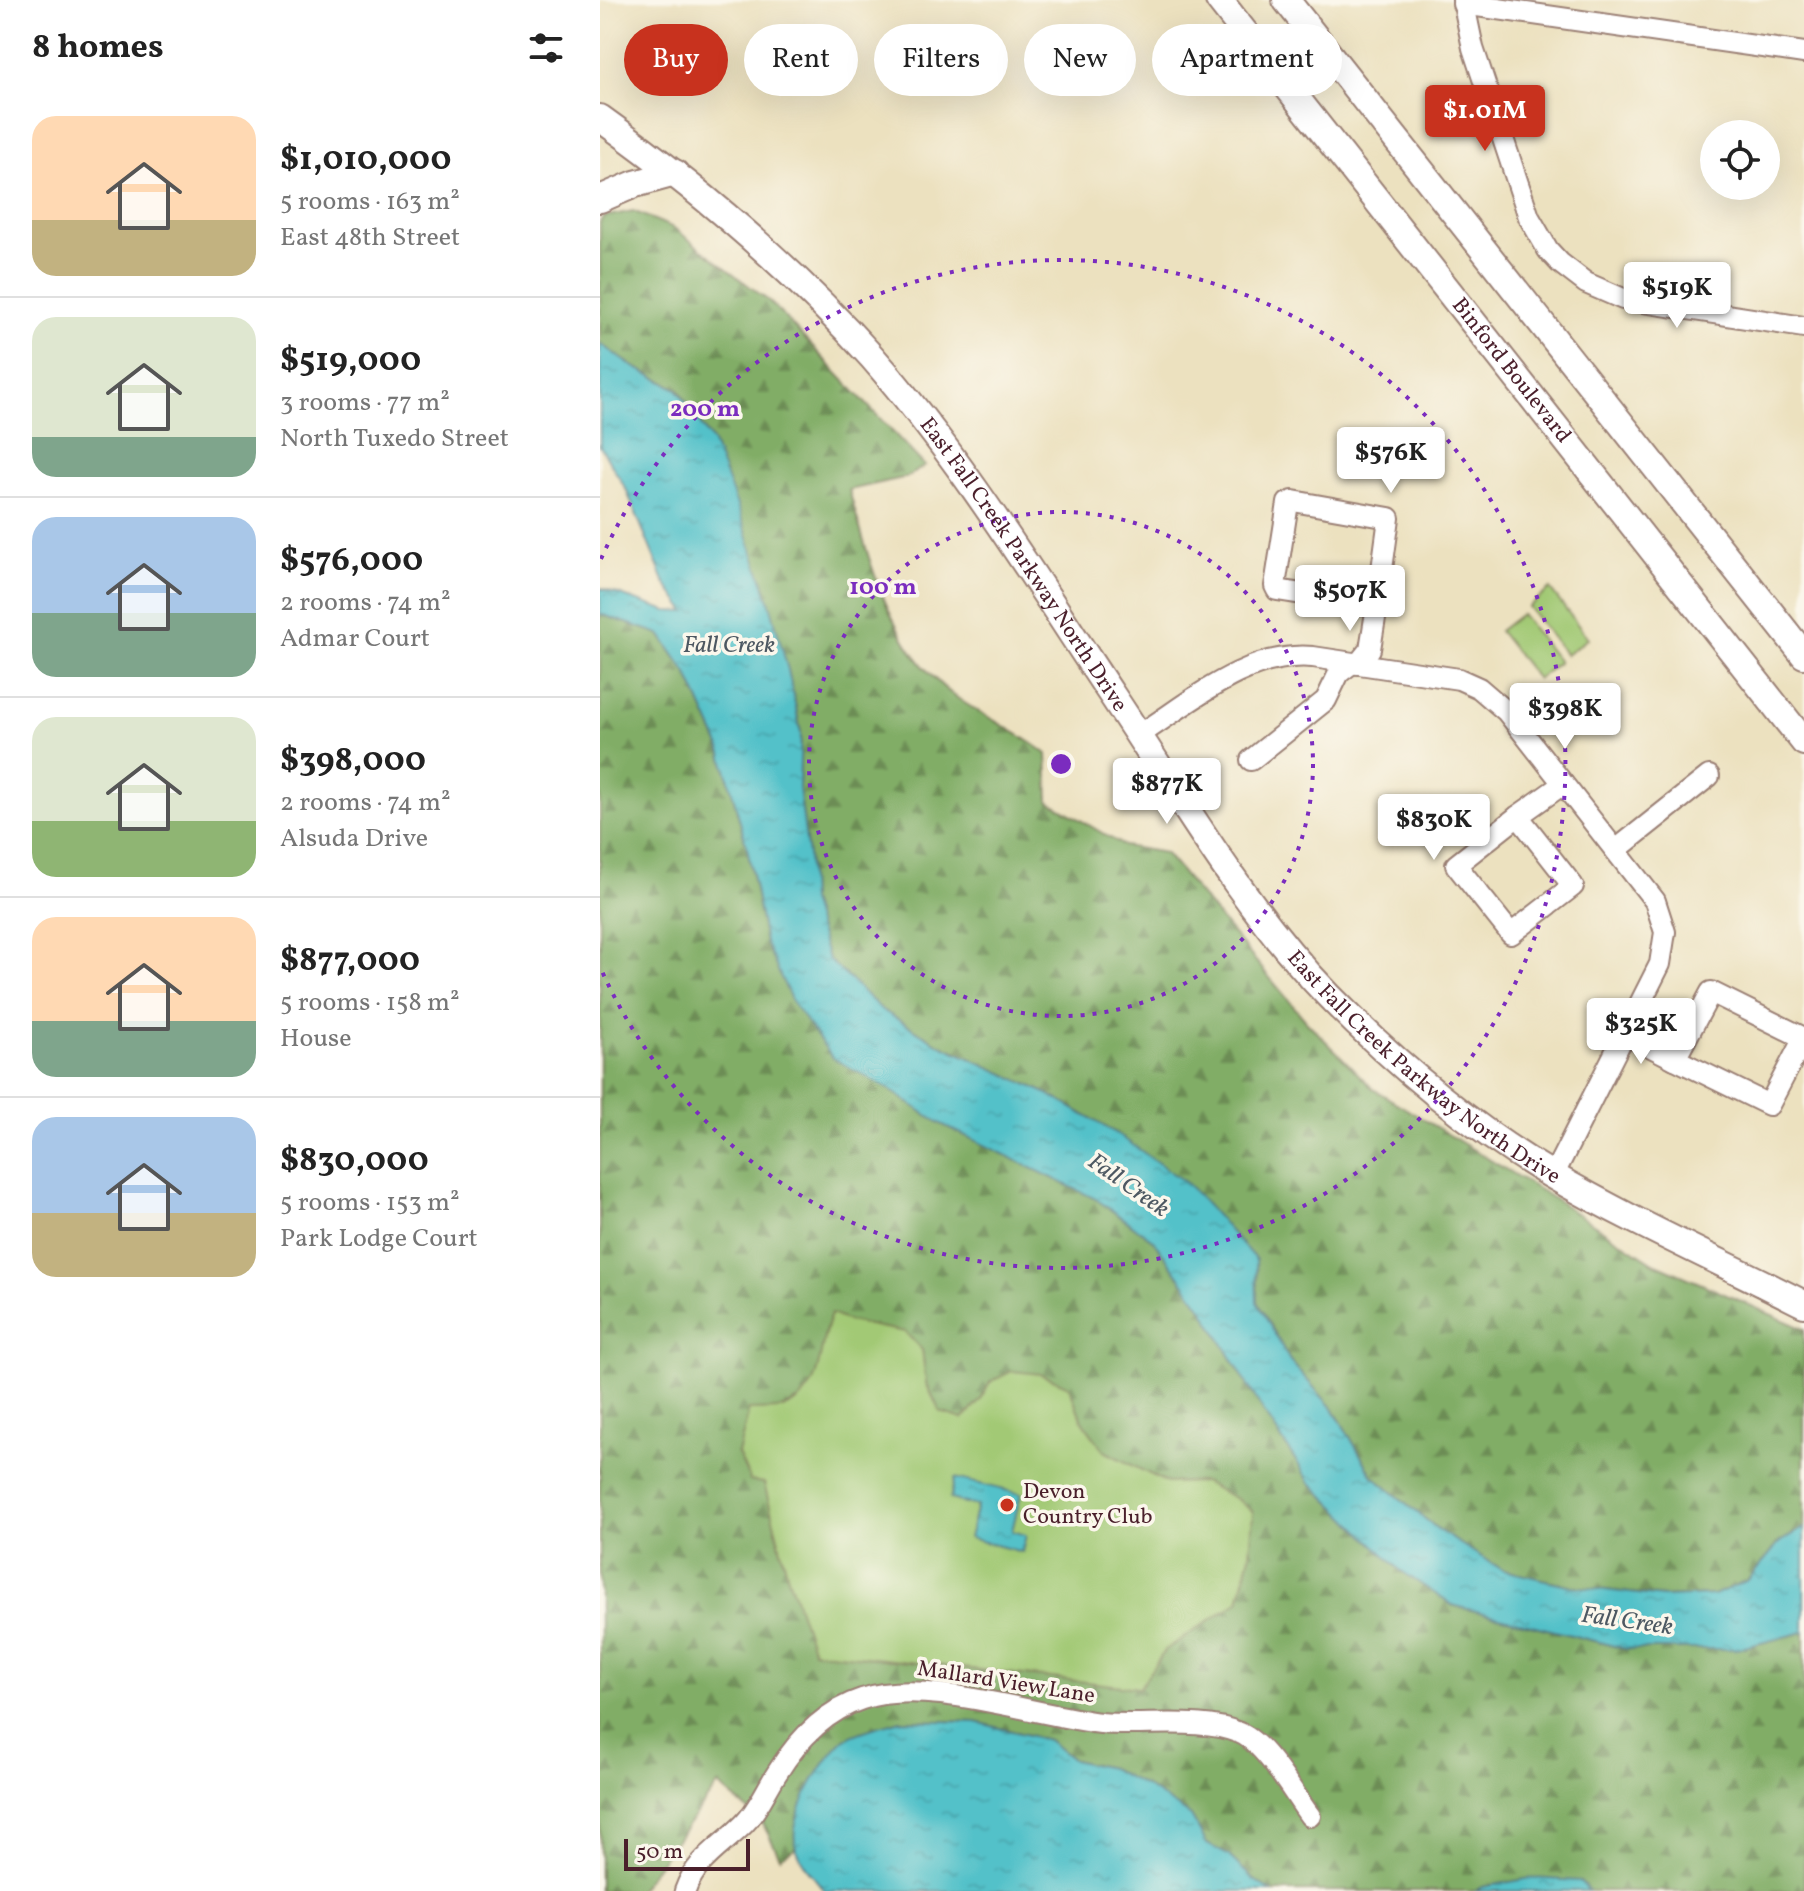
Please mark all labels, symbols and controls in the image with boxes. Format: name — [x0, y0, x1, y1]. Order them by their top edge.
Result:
chip: Buy — [624, 24, 728, 96]
chip: Rent — [744, 24, 858, 96]
chip: Filters — [874, 24, 1008, 96]
chip: New — [1024, 24, 1136, 96]
chip: Apartment — [1152, 24, 1342, 96]
text: 8 homes — [32, 25, 164, 72]
icon: filters — [524, 26, 568, 70]
pin: $1.01M — [1420, 85, 1550, 153]
text: $1.01M — [1443, 93, 1527, 129]
map controls — [1700, 120, 1780, 200]
button: locate — [1700, 120, 1780, 200]
text: $1,010,000 — [280, 137, 451, 184]
icon: home — [96, 148, 192, 244]
text: 5 rooms · 163 m² — [280, 184, 460, 220]
text: East 48th Street — [280, 220, 460, 256]
pin: $519K — [1621, 262, 1733, 330]
text: $519K — [1642, 270, 1712, 306]
street label: Binford Boulevard — [1444, 291, 1578, 450]
text: $519,000 — [280, 338, 421, 385]
icon: home — [96, 349, 192, 445]
text: 3 rooms · 77 m² — [280, 385, 450, 421]
text: 200 m — [670, 393, 740, 427]
street label: East Fall Creek Parkway North Drive — [912, 411, 1135, 718]
text: North Tuxedo Street — [280, 421, 509, 457]
pin: $576K — [1335, 427, 1447, 495]
text: $576K — [1355, 435, 1427, 471]
text: $576,000 — [280, 538, 423, 585]
icon: home — [96, 549, 192, 645]
pin: $507K — [1294, 565, 1406, 633]
text: 100 m — [849, 571, 917, 605]
text: $507K — [1313, 573, 1387, 609]
text: 2 rooms · 74 m² — [280, 585, 451, 621]
text: Admar Court — [280, 621, 430, 657]
water label: Fall Creek — [683, 629, 775, 663]
pin: $398K — [1509, 683, 1621, 751]
text: $398K — [1528, 691, 1602, 727]
text: $398,000 — [280, 738, 426, 785]
icon: home — [96, 749, 192, 845]
centre of rings — [1047, 750, 1075, 778]
pin: $877K — [1111, 758, 1223, 826]
text: $877K — [1131, 766, 1203, 802]
text: 2 rooms · 74 m² — [280, 785, 451, 821]
pin: $830K — [1378, 794, 1490, 862]
text: $830K — [1396, 802, 1472, 838]
text: Alsuda Drive — [280, 821, 428, 857]
text: $877,000 — [280, 938, 420, 985]
street label: East Fall Creek Parkway North Drive — [1279, 944, 1566, 1192]
icon: home — [96, 949, 192, 1045]
text: 5 rooms · 158 m² — [280, 985, 460, 1021]
pin: $325K — [1585, 998, 1697, 1066]
text: $325K — [1605, 1006, 1677, 1042]
text: House — [280, 1021, 352, 1057]
text: $830,000 — [280, 1138, 429, 1185]
water label: Fall Creek — [1081, 1146, 1175, 1226]
icon: home — [96, 1149, 192, 1245]
text: 5 rooms · 153 m² — [280, 1185, 460, 1221]
text: Park Lodge Court — [280, 1221, 478, 1257]
place label: Devon Country Club — [1023, 1477, 1153, 1533]
marker: Devon Country Club — [998, 1496, 1016, 1514]
water label: Fall Creek — [1579, 1599, 1675, 1645]
street label: Mallard View Lane — [915, 1654, 1097, 1712]
scale bar — [624, 1835, 750, 1871]
text: 50 m — [636, 1837, 683, 1868]

